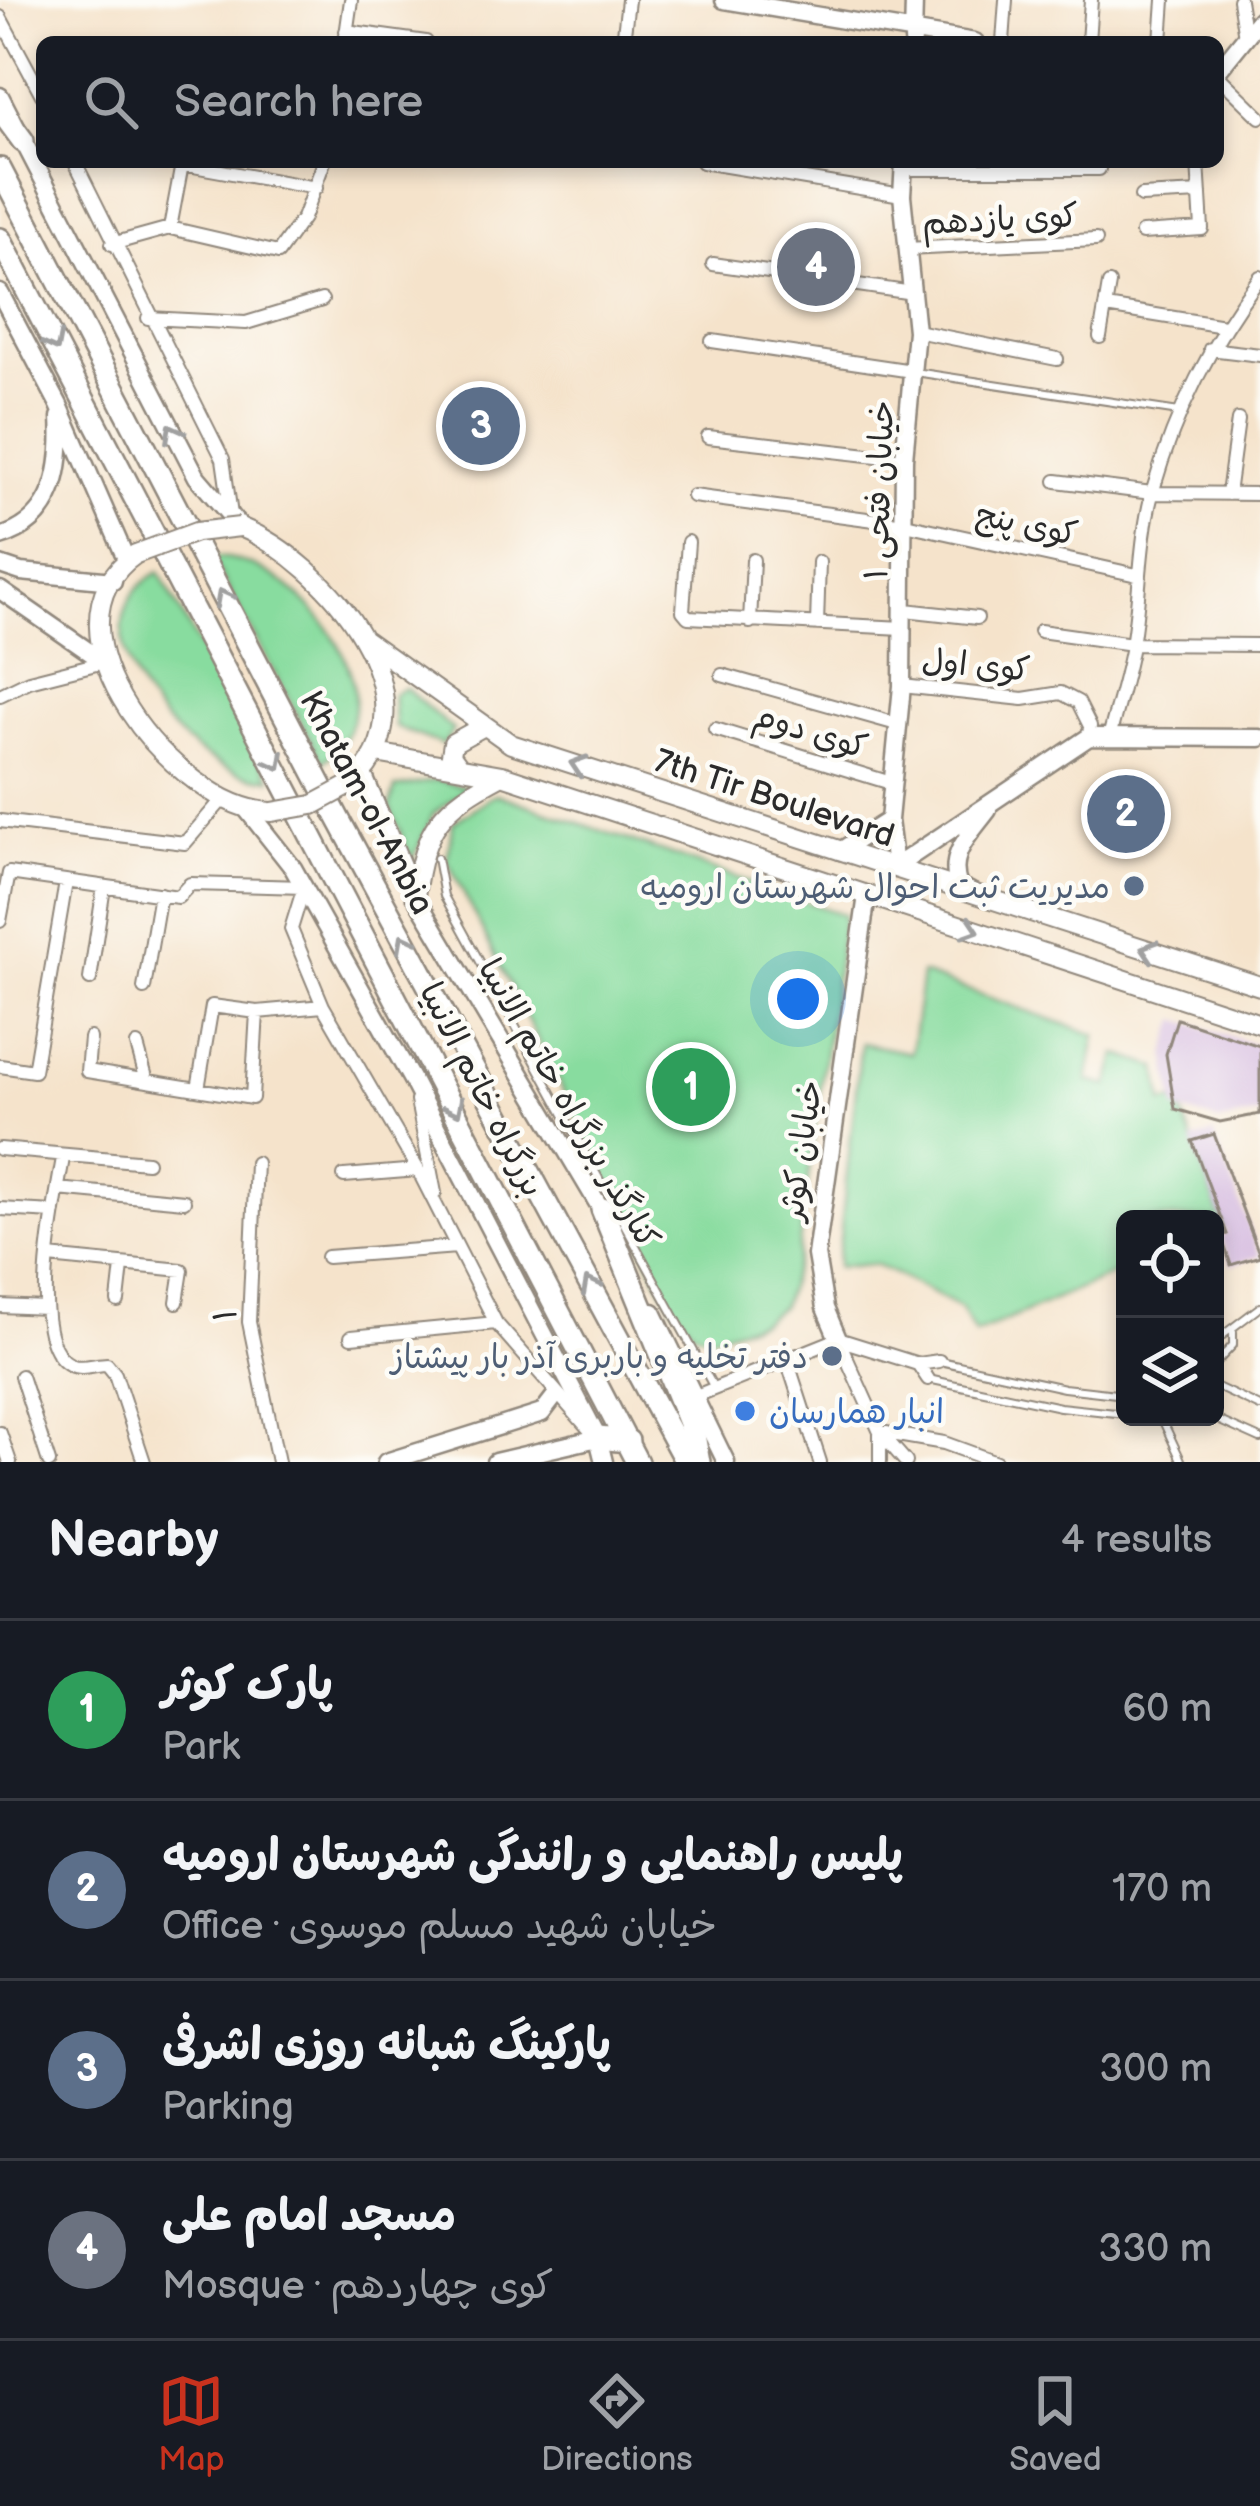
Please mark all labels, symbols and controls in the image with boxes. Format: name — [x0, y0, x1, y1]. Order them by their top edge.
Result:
search box — [36, 36, 1224, 168]
icon: search — [78, 69, 144, 135]
text: Search here — [174, 75, 423, 130]
street label: کوی یازدهم — [921, 196, 1080, 248]
pin: 4 — [777, 222, 855, 312]
one-way arrow — [39, 330, 62, 352]
pin: 3 — [442, 381, 520, 471]
street label: خیابان فتحی ۱ — [857, 400, 903, 581]
one-way arrow — [164, 423, 187, 444]
street label: کوی پنج — [972, 495, 1081, 556]
one-way arrow — [214, 588, 237, 610]
street label: کوی اول — [920, 641, 1032, 691]
street label: Khatam-ol-Anbia — [291, 684, 442, 922]
street label: کوی دوم — [748, 696, 872, 772]
street label: 7th Tir Boulevard — [649, 741, 899, 857]
one-way arrow — [262, 749, 285, 770]
one-way arrow — [568, 755, 589, 780]
pin: 2 — [1087, 769, 1165, 859]
place label: مدیریت ثبت احوال شهرستان ارومیه — [640, 868, 1110, 908]
marker: مدیریت ثبت احوال شهرستان ارومیه — [1121, 873, 1147, 899]
one-way arrow — [960, 914, 981, 939]
one-way arrow — [396, 933, 419, 954]
one-way arrow — [1139, 940, 1160, 965]
street label: کنارگذر بزرگراه خاتم الانبیا — [465, 952, 668, 1258]
your location — [768, 969, 828, 1029]
street label: بزرگراه خاتم الانبیا — [406, 976, 552, 1205]
pin: 1 — [652, 1042, 730, 1132]
street label: خیابان کوثر — [772, 1078, 832, 1226]
one-way arrow — [441, 1095, 464, 1117]
map controls — [1116, 1210, 1224, 1426]
button: locate — [1116, 1210, 1224, 1318]
one-way arrow — [581, 1277, 604, 1298]
street label: ۱ — [206, 1308, 246, 1322]
button: layers — [1116, 1318, 1224, 1426]
place label: دفتر تخلیه و باربری آذر بار پیشتاز — [388, 1338, 808, 1378]
marker: دفتر تخلیه و باربری آذر بار پیشتاز — [819, 1343, 845, 1369]
place label: انبار همارسان — [769, 1393, 944, 1433]
marker: انبار همارسان — [732, 1398, 758, 1424]
text: Nearby — [48, 1510, 219, 1571]
text: 4 results — [1061, 1517, 1212, 1564]
text: پارک کوثر — [162, 1658, 333, 1713]
text: 1 — [79, 1686, 95, 1733]
text: 60 m — [1122, 1686, 1212, 1733]
text: Park — [162, 1724, 240, 1771]
text: پلیس راهنمایی و رانندگی شهرستان ارومیه — [162, 1829, 903, 1884]
text: 2 — [75, 1866, 99, 1913]
text: 170 m — [1112, 1866, 1212, 1913]
text: Office · خیابان شهید مسلم موسوی — [162, 1903, 717, 1950]
text: پارکینگ شبانه روزی اشرفی — [162, 2018, 611, 2073]
text: 3 — [76, 2046, 98, 2093]
text: 300 m — [1099, 2046, 1212, 2093]
text: Parking — [162, 2084, 294, 2131]
text: مسجد امام علی — [162, 2189, 456, 2244]
text: 4 — [76, 2226, 98, 2273]
text: 330 m — [1098, 2226, 1212, 2273]
text: Mosque · کوی چهاردهم — [162, 2263, 553, 2310]
tab: Map — [158, 2368, 225, 2480]
tab: Directions — [541, 2368, 693, 2480]
tab: Saved — [1009, 2368, 1102, 2480]

